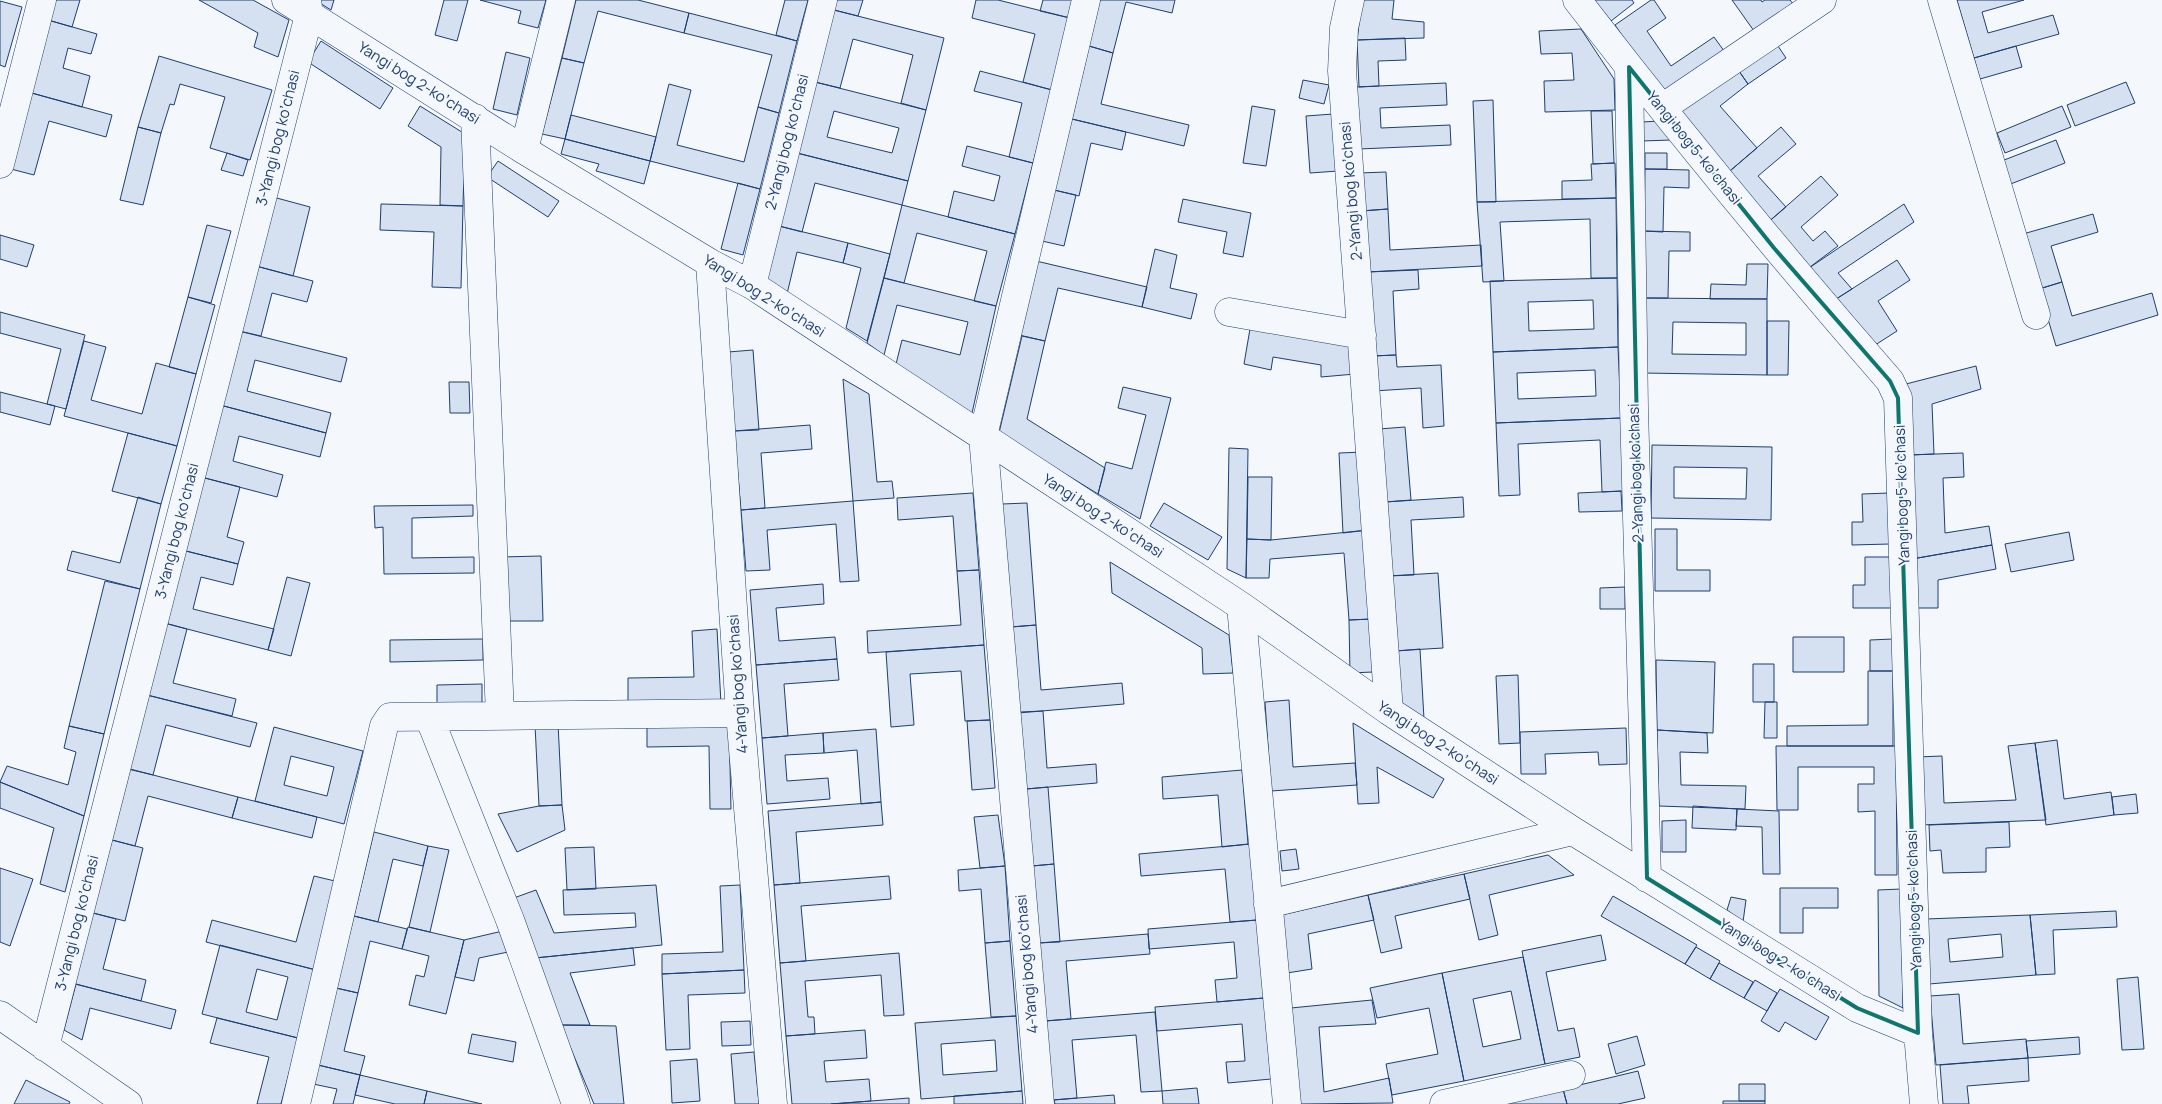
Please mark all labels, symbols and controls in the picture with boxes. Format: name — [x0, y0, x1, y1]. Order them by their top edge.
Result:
street label: Yangi bog 2-koʼchasi — [354, 36, 484, 129]
street label: 3-Yangi bog koʼchasi — [250, 68, 305, 208]
street label: 2-Yangi bog koʼchasi — [759, 72, 814, 212]
street label: Yangi bog 5-koʼchasi — [1642, 86, 1747, 209]
street label: 2-Yangi bog koʼchasi — [1334, 121, 1367, 261]
street label: Yangi bog 2-koʼchasi — [699, 249, 829, 342]
street label: 2-Yangi bog koʼchasi — [1623, 403, 1648, 543]
street label: Yangi bog 5-koʼchasi — [1889, 424, 1914, 566]
street label: 3-Yangi bog koʼchasi — [149, 461, 204, 601]
street label: Yangi bog 2-koʼchasi — [1039, 468, 1168, 563]
street label: 4-Yangi bog koʼchasi — [722, 614, 753, 754]
street label: Yangi bog 2-koʼchasi — [1374, 695, 1503, 790]
street label: Yangi bog 5-koʼchasi — [1901, 829, 1926, 971]
street label: 3-Yangi bog koʼchasi — [49, 853, 104, 993]
street label: 4-Yangi bog koʼchasi — [1010, 894, 1043, 1035]
street label: Yangi bog 2-koʼchasi — [1715, 913, 1845, 1006]

